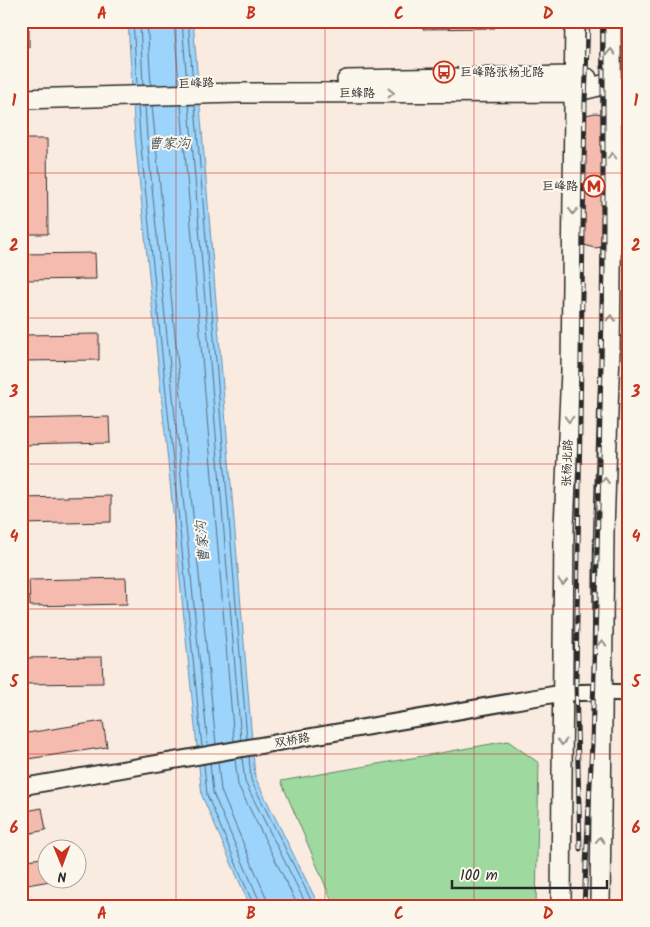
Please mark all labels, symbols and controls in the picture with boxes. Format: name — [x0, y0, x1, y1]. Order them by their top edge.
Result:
text: A — [97, 2, 107, 27]
text: B — [246, 2, 256, 27]
text: C — [394, 2, 404, 27]
text: D — [543, 2, 554, 27]
one-way arrow — [606, 48, 616, 56]
bus stop icon: 巨峰路张杨北路 — [432, 60, 456, 84]
place label: 巨峰路张杨北路 — [460, 63, 544, 82]
street label: 巨峰路 — [178, 73, 214, 94]
street label: 巨蜂路 — [339, 84, 375, 103]
one-way arrow — [388, 88, 395, 98]
text: 1 — [12, 89, 17, 114]
text: 1 — [634, 89, 639, 114]
water label: 曹家沟 — [148, 133, 192, 155]
one-way arrow — [607, 151, 617, 159]
metro station icon: 巨峰路 — [582, 174, 606, 198]
place label: 巨峰路 — [542, 177, 578, 196]
one-way arrow — [568, 208, 578, 215]
text: 2 — [9, 234, 19, 259]
text: 2 — [631, 234, 641, 259]
one-way arrow — [606, 314, 616, 322]
text: 3 — [9, 380, 19, 405]
text: 3 — [631, 380, 641, 405]
one-way arrow — [563, 416, 574, 424]
street label: 张杨北路 — [557, 439, 578, 487]
one-way arrow — [600, 476, 611, 484]
water label: 曹家沟 — [190, 518, 216, 564]
text: 4 — [10, 525, 19, 550]
text: 4 — [632, 525, 641, 550]
one-way arrow — [558, 578, 569, 586]
one-way arrow — [597, 639, 607, 646]
text: 5 — [9, 670, 20, 695]
text: 5 — [631, 670, 642, 695]
street label: 双桥路 — [273, 728, 311, 753]
one-way arrow — [557, 738, 567, 746]
text: 6 — [10, 816, 19, 841]
text: 6 — [632, 816, 641, 841]
one-way arrow — [595, 835, 606, 843]
north arrow — [38, 840, 88, 890]
scale bar — [452, 857, 608, 889]
text: 100 m — [460, 864, 498, 888]
text: N — [57, 865, 67, 887]
text: A — [97, 902, 107, 927]
text: B — [246, 902, 256, 927]
text: C — [394, 902, 404, 927]
text: D — [543, 902, 554, 927]

